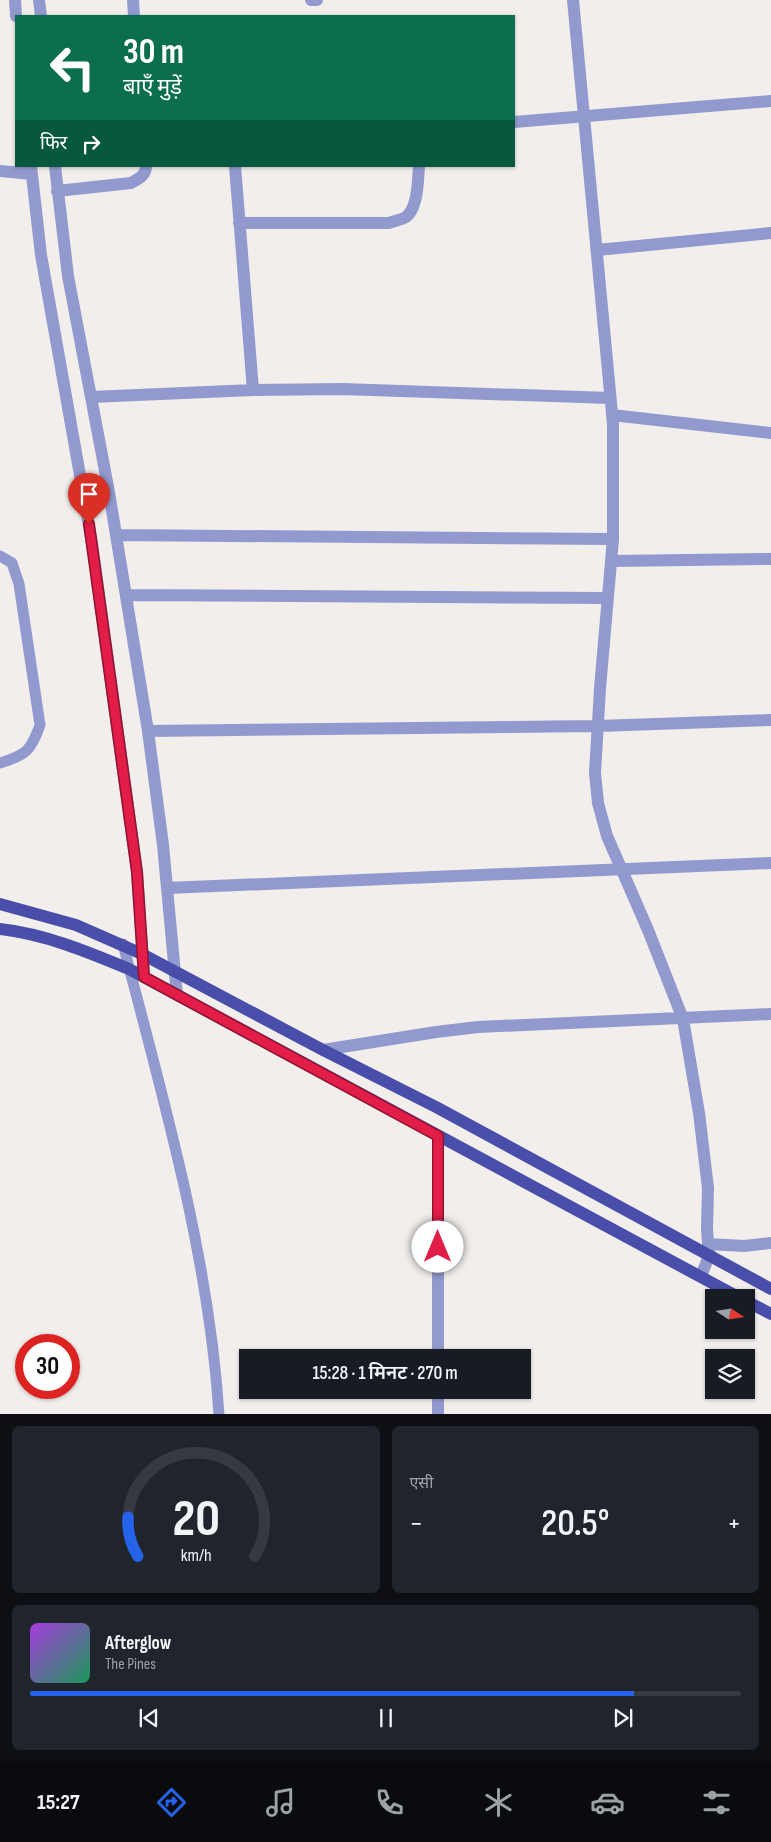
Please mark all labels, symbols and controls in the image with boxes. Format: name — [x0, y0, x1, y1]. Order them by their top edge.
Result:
text: 30 m — [123, 31, 184, 74]
icon: left — [40, 35, 105, 100]
text: बाएँ मुड़ें — [123, 74, 182, 101]
icon: right — [77, 130, 105, 158]
text: फिर — [40, 132, 67, 155]
pin — [68, 473, 110, 524]
icon: arrive — [75, 480, 103, 508]
position arrow — [411, 1220, 463, 1272]
north arrow — [705, 1289, 755, 1339]
map controls — [705, 1289, 755, 1399]
speed limit sign: 30 — [15, 1334, 80, 1399]
button: layers — [705, 1349, 755, 1399]
text: 15:28 · 1 मिनट · 270 m — [312, 1362, 458, 1385]
text: एसी — [410, 1474, 433, 1493]
text: 20 — [172, 1488, 220, 1551]
text: 20.5° — [541, 1501, 610, 1546]
text: − — [410, 1507, 423, 1540]
text: + — [727, 1507, 741, 1540]
text: km/h — [180, 1545, 211, 1566]
text: Afterglow — [105, 1632, 171, 1655]
text: The Pines — [105, 1655, 156, 1674]
icon: previous — [135, 1704, 163, 1732]
icon: pause — [372, 1704, 400, 1732]
icon: next — [609, 1704, 637, 1732]
icon: directions — [154, 1785, 189, 1820]
icon: music — [263, 1785, 298, 1820]
icon: phone — [372, 1785, 407, 1820]
icon: climate — [481, 1785, 516, 1820]
icon: car — [590, 1785, 625, 1820]
icon: filters — [699, 1785, 734, 1820]
text: 15:27 — [37, 1789, 80, 1816]

